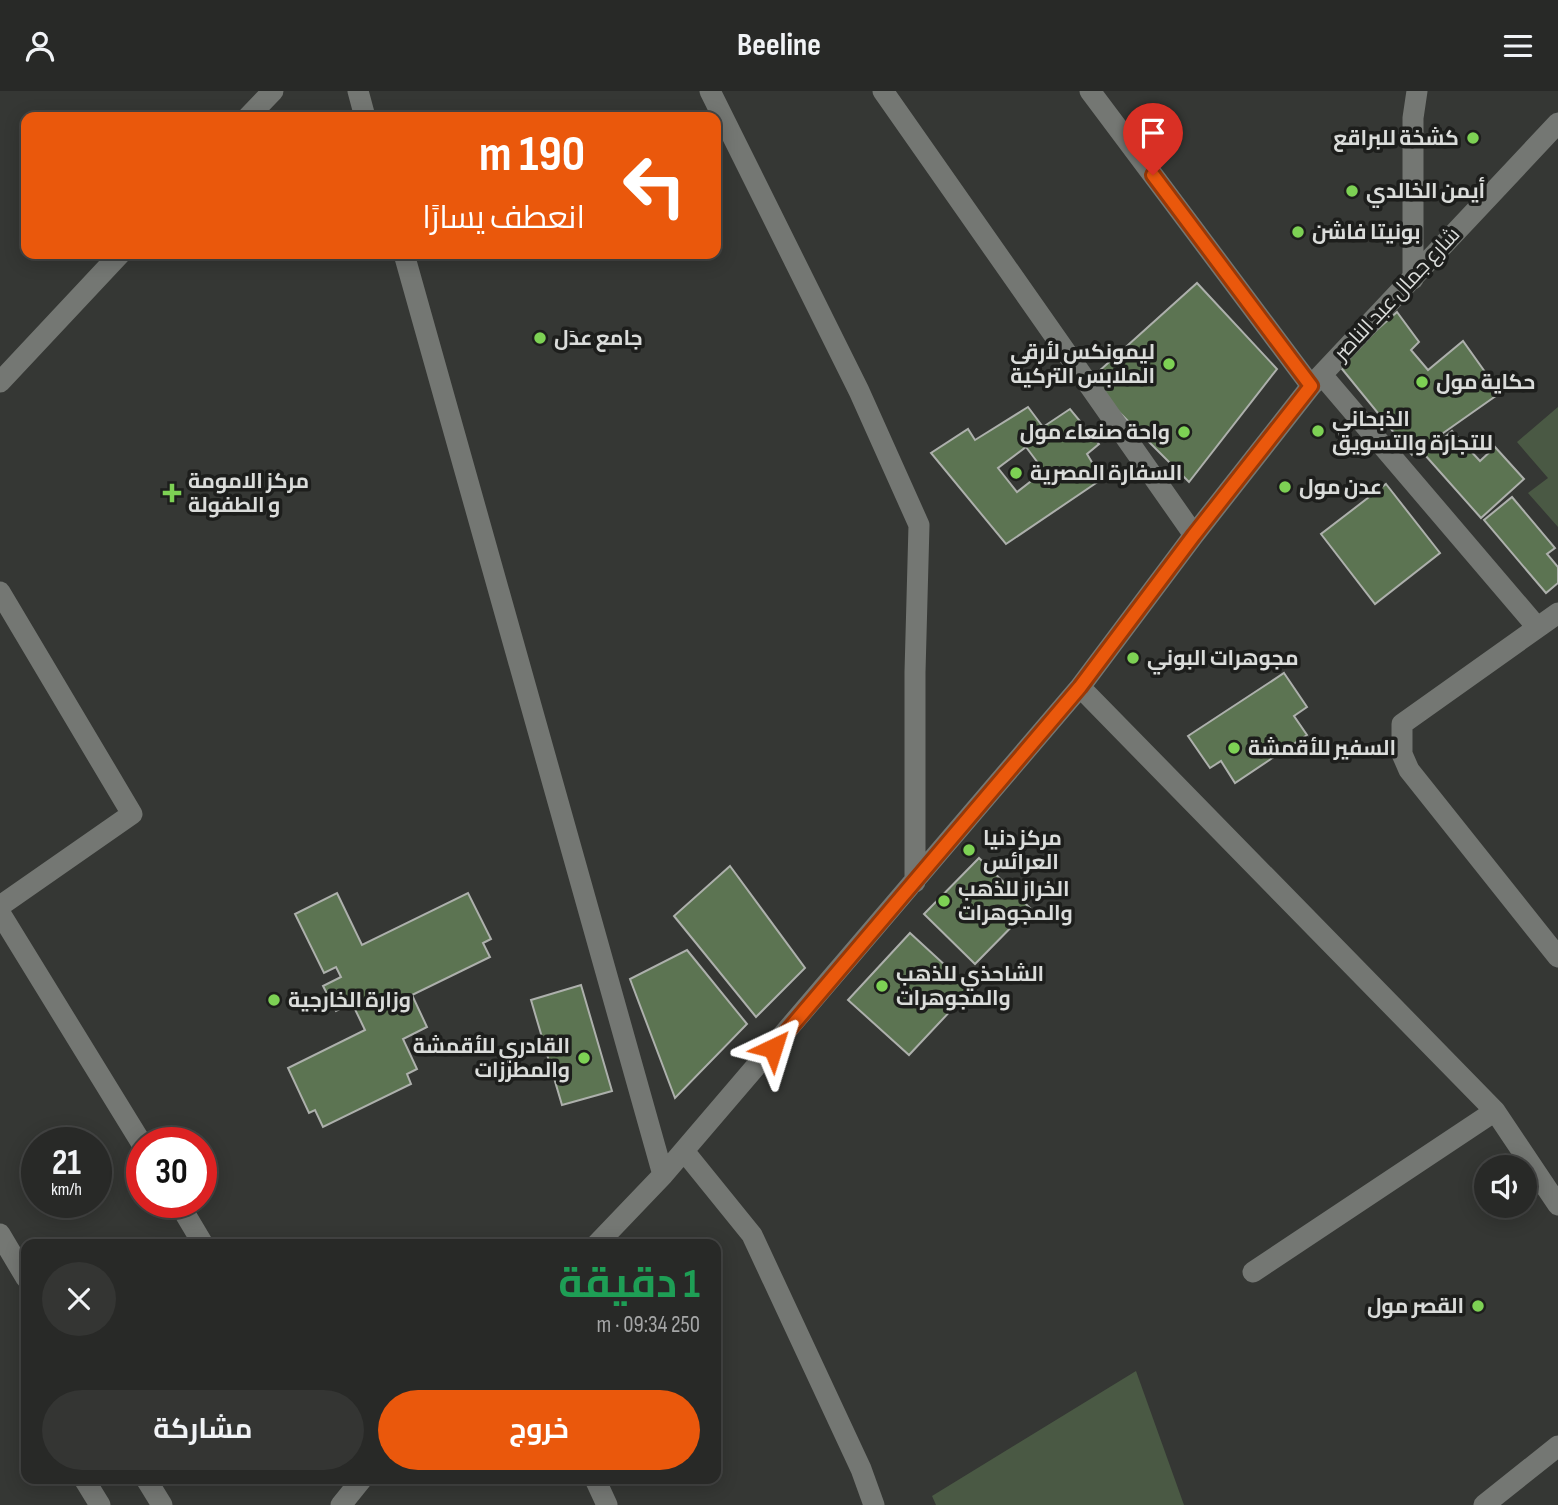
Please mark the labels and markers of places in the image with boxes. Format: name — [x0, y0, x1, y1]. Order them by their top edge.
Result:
pin — [1123, 103, 1183, 175]
place label: كشخة للبراقع — [1333, 126, 1459, 152]
marker: كشخة للبراقع — [1465, 130, 1481, 146]
place label: أيمن الخالدي — [1366, 177, 1485, 208]
marker: أيمن الخالدي — [1344, 183, 1360, 199]
place label: بونيتا فاشن — [1312, 220, 1421, 245]
marker: بونيتا فاشن — [1290, 224, 1306, 240]
place label: جامع عدَل — [554, 326, 643, 352]
marker: جامع عدَل — [532, 330, 548, 346]
place label: ليمونكس لأرقى الملابس التركية — [1010, 340, 1155, 389]
marker: ليمونكس لأرقى الملابس التركية — [1161, 356, 1177, 372]
place label: حكاية مول — [1436, 370, 1535, 395]
marker: حكاية مول — [1414, 374, 1430, 390]
place label: الذبحاني للتجارة والتسويق — [1332, 407, 1493, 456]
place label: واحة صنعاء مول — [1020, 420, 1170, 445]
marker: الذبحاني للتجارة والتسويق — [1310, 423, 1326, 439]
marker: واحة صنعاء مول — [1176, 424, 1192, 440]
place label: السفارة المصرية — [1030, 461, 1182, 486]
marker: السفارة المصرية — [1008, 465, 1024, 481]
place label: مركز الامومة و الطفولة — [188, 469, 309, 518]
place label: عدن مول — [1299, 475, 1382, 500]
marker: عدن مول — [1277, 479, 1293, 495]
marker: مركز الامومة و الطفولة — [162, 483, 182, 503]
place label: مجوهرات البوني — [1147, 646, 1299, 675]
marker: مجوهرات البوني — [1125, 650, 1141, 666]
place label: السفير للأقمشة — [1248, 736, 1396, 761]
marker: السفير للأقمشة — [1226, 740, 1242, 756]
place label: مركز دنيا العرائس — [983, 826, 1062, 875]
marker: مركز دنيا العرائس — [961, 842, 977, 858]
place label: الخراز للذهب والمجوهرات — [958, 877, 1073, 926]
marker: الخراز للذهب والمجوهرات — [936, 893, 952, 909]
place label: الشاحذي للذهب والمجوهرات — [896, 962, 1044, 1011]
marker: الشاحذي للذهب والمجوهرات — [874, 978, 890, 994]
place label: وزارة الخارجية — [288, 988, 411, 1013]
marker: وزارة الخارجية — [266, 992, 282, 1008]
place label: القادري للأقمشة والمطرزات — [413, 1034, 570, 1083]
marker: القادري للأقمشة والمطرزات — [576, 1050, 592, 1066]
place label: القصر مول — [1367, 1294, 1464, 1319]
marker: القصر مول — [1470, 1298, 1486, 1314]

